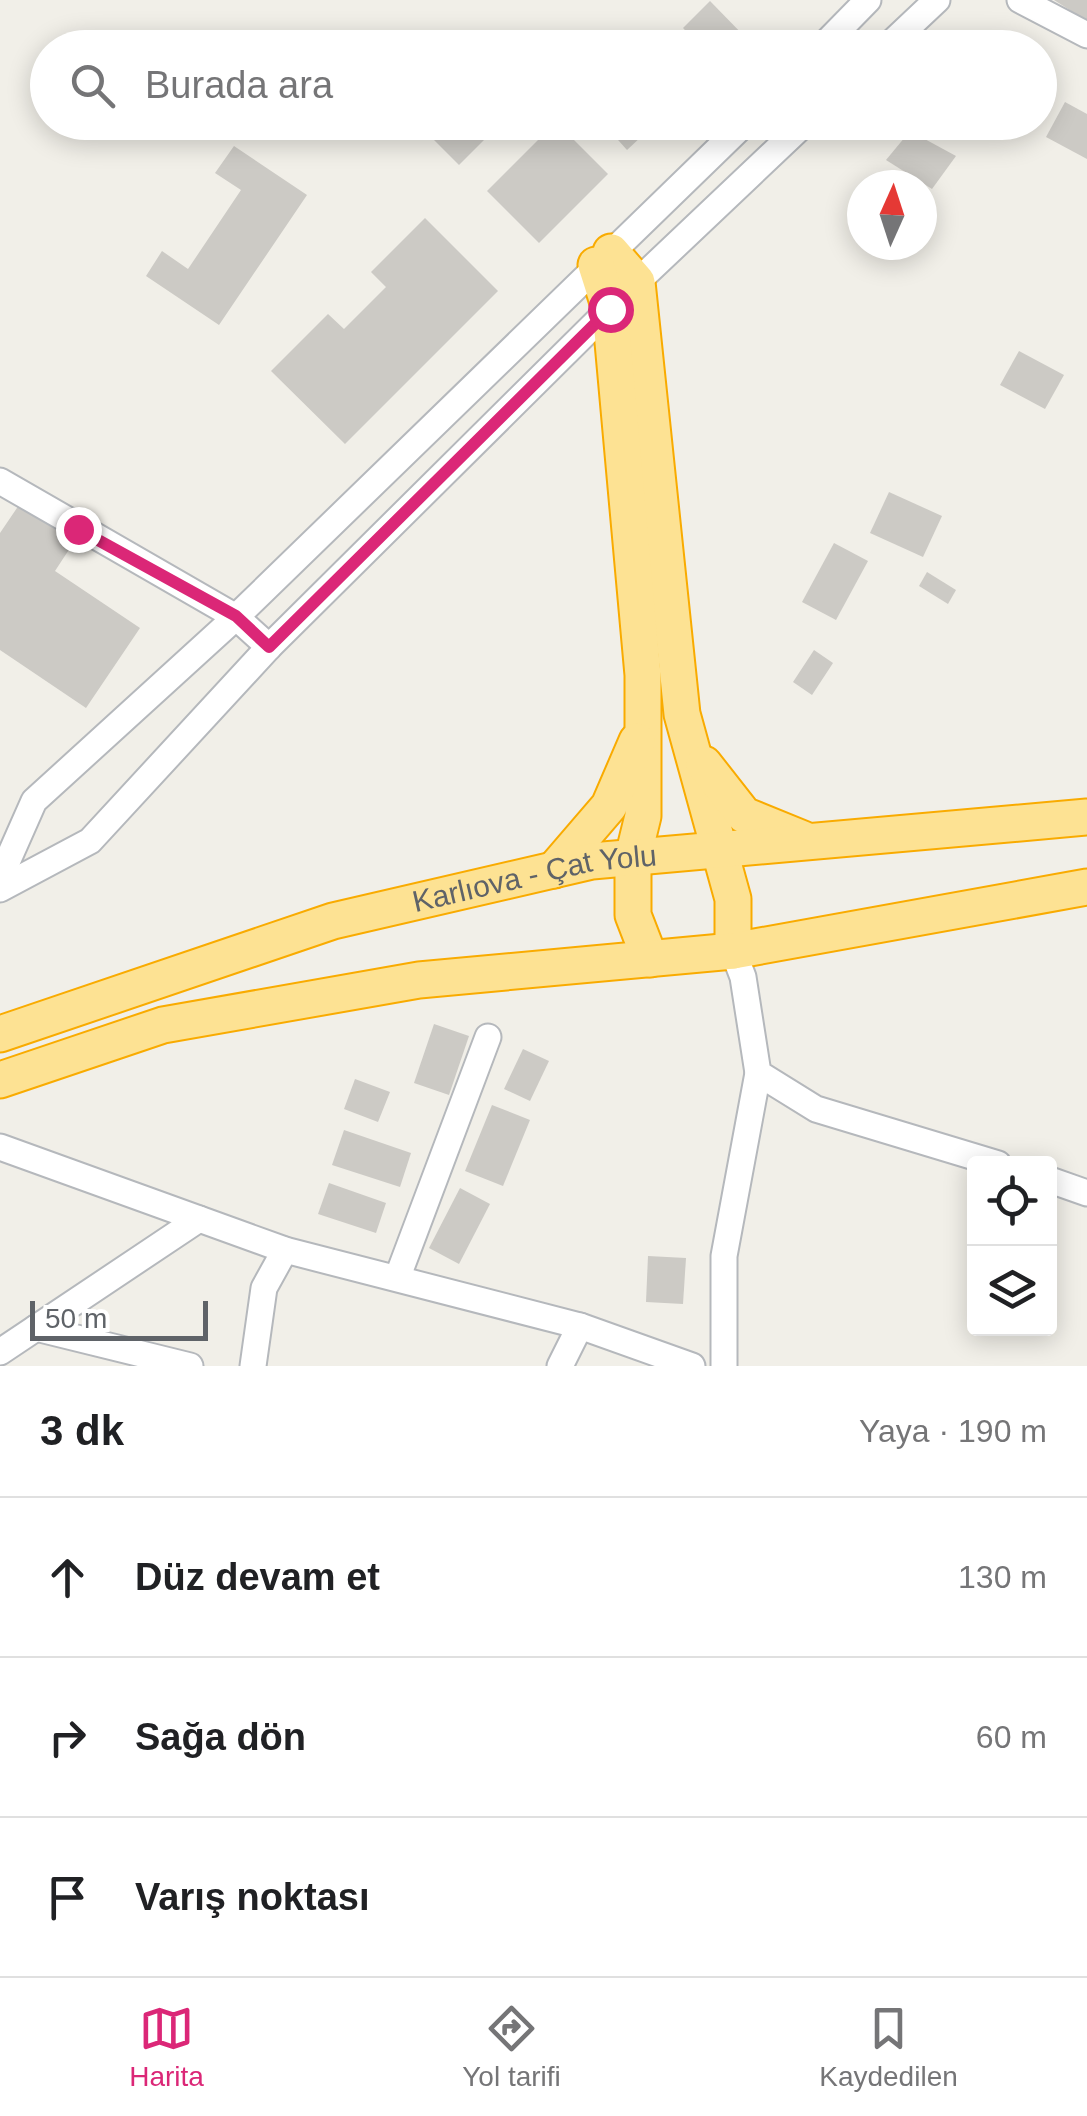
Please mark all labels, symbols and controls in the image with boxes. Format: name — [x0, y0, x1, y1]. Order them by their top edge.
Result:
search box — [30, 30, 1057, 140]
icon: search — [65, 58, 120, 113]
text: Burada ara — [145, 64, 333, 106]
north arrow — [847, 170, 937, 260]
route start — [588, 287, 634, 333]
route end — [56, 507, 102, 553]
street label: Karlıova - Çat Yolu — [409, 838, 658, 918]
map controls — [967, 1156, 1057, 1336]
button: locate — [967, 1156, 1057, 1246]
button: layers — [967, 1246, 1057, 1336]
scale bar — [30, 1296, 208, 1340]
text: 50 m — [45, 1303, 107, 1334]
text: 3 dk — [40, 1407, 124, 1454]
text: Yaya · 190 m — [859, 1413, 1047, 1449]
icon: ahead — [40, 1550, 95, 1605]
text: Düz devam et — [135, 1556, 380, 1598]
text: 130 m — [958, 1559, 1047, 1595]
icon: right — [40, 1710, 95, 1765]
text: Sağa dön — [135, 1716, 306, 1758]
text: 60 m — [976, 1719, 1047, 1755]
icon: arrive — [40, 1870, 95, 1925]
text: Varış noktası — [135, 1876, 369, 1918]
tab: Harita — [129, 2001, 204, 2093]
tab: Yol tarifi — [462, 2001, 561, 2093]
tab: Kaydedilen — [819, 2001, 958, 2093]

